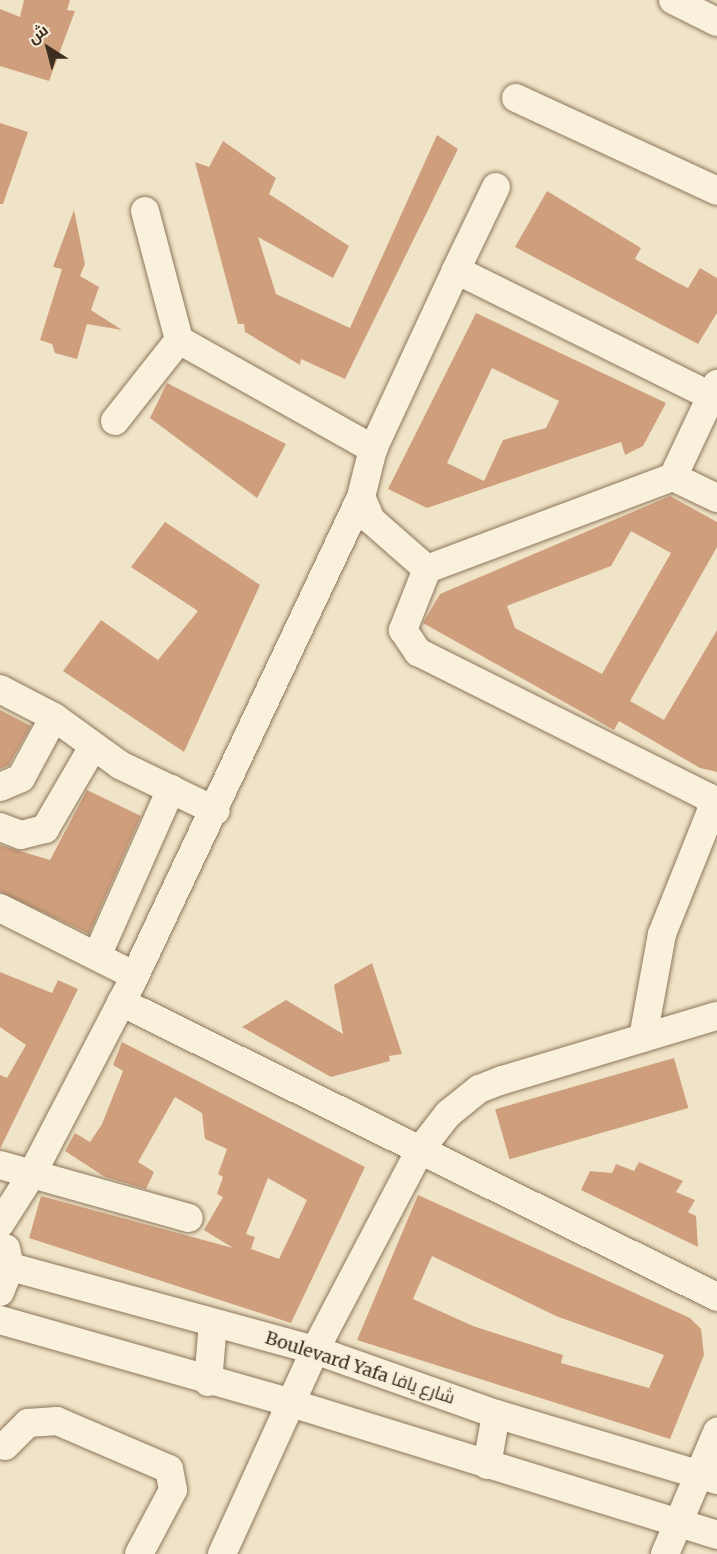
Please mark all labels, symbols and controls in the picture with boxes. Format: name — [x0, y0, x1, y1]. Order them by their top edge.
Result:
north arrow — [18, 18, 78, 78]
text: ش — [23, 19, 52, 48]
street label: Boulevard Yafa شارع يافا — [262, 1327, 458, 1409]

